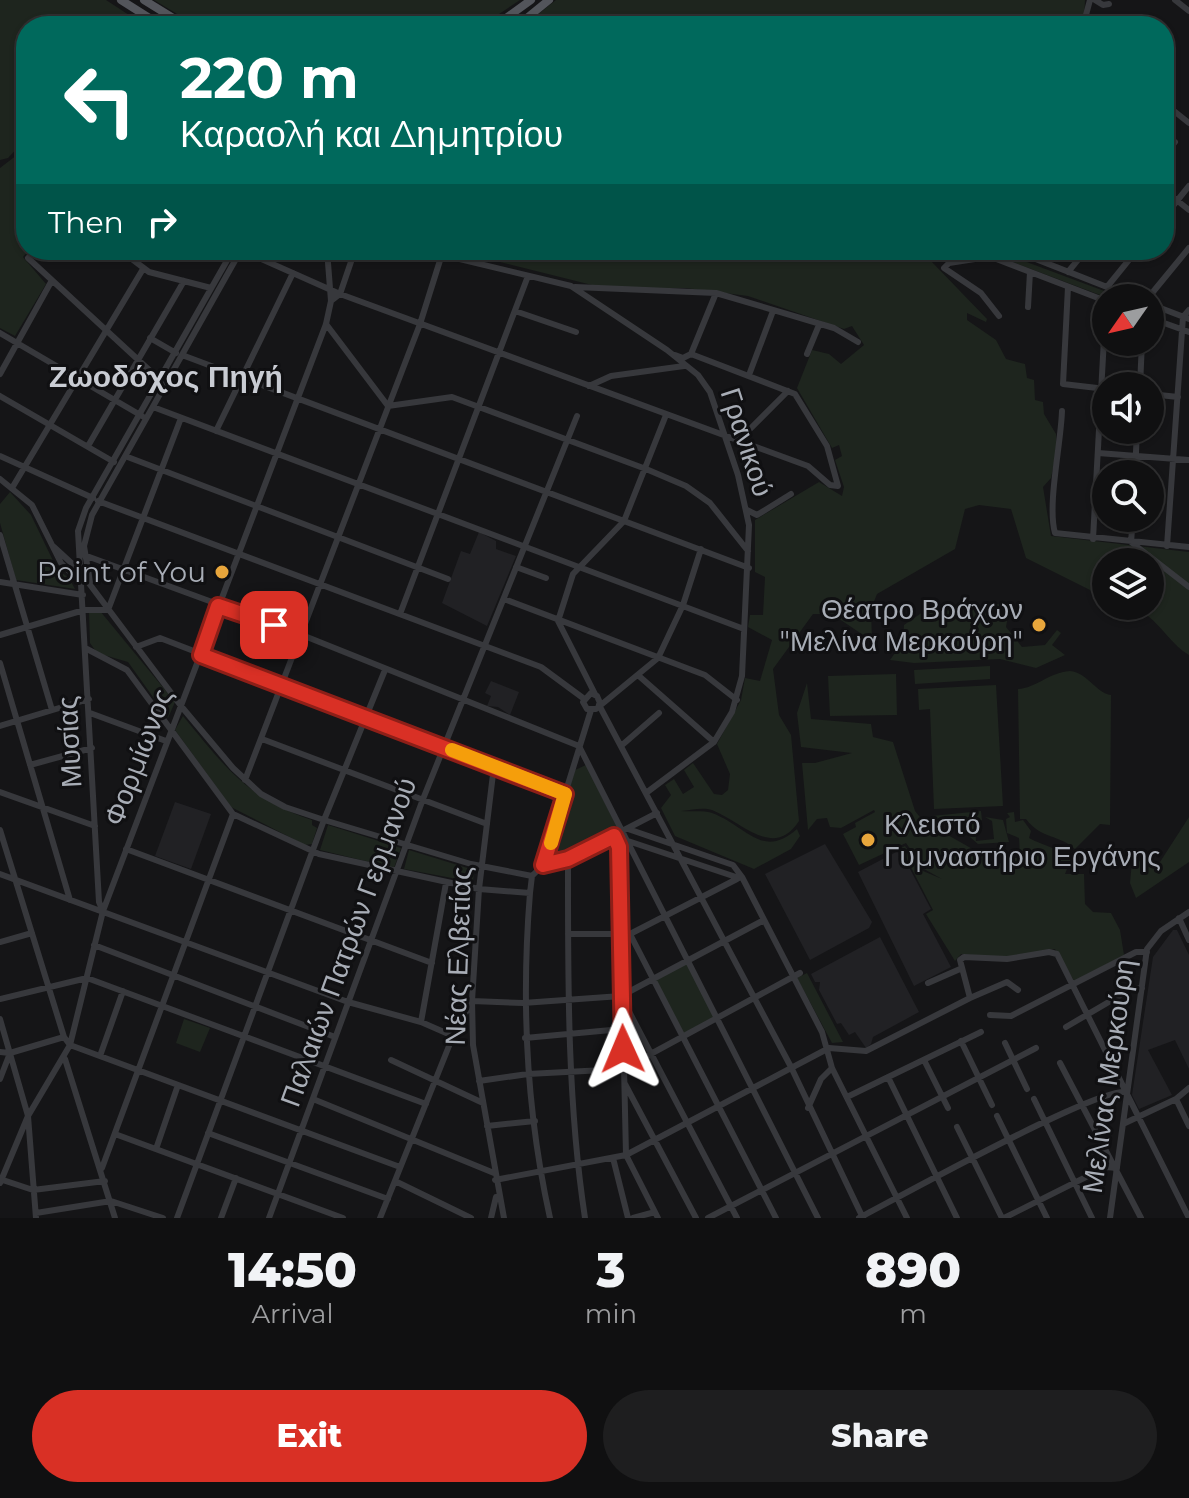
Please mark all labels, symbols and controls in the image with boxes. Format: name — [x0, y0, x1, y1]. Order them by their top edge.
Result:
text: 220 m — [180, 44, 359, 112]
icon: left — [48, 48, 152, 152]
text: Καραολή και Δημητρίου — [180, 112, 563, 156]
icon: right — [140, 200, 184, 244]
text: Then — [48, 204, 124, 241]
north arrow — [1092, 284, 1164, 356]
map controls — [1092, 284, 1164, 620]
district label: Ζωοδόχος Πηγή — [49, 358, 283, 395]
button: sound — [1092, 372, 1164, 444]
street label: Γρανικού — [713, 383, 781, 501]
button: search — [1092, 460, 1164, 532]
button: layers — [1092, 548, 1164, 620]
place label: Point of You — [37, 555, 206, 589]
marker: Point of You — [213, 563, 231, 581]
pin — [240, 591, 308, 659]
place label: Θέατρο Βράχων "Μελίνα Μερκούρη" — [780, 592, 1023, 658]
icon: arrive — [252, 603, 296, 647]
marker: Θέατρο Βράχων "Μελίνα Μερκούρη" — [1030, 616, 1048, 634]
street label: Φορμίωνος — [96, 684, 180, 830]
street label: Μυσίας — [50, 695, 88, 789]
street label: Παλαιών Πατρών Γερμανού — [273, 773, 423, 1111]
place label: Κλειστό Γυμναστήριο Εργάνης — [884, 807, 1161, 873]
marker: Κλειστό Γυμναστήριο Εργάνης — [859, 831, 877, 849]
street label: Νέας Ελβετίας — [438, 866, 478, 1046]
street label: Μελίνας Μερκούρη — [1075, 957, 1141, 1195]
position arrow — [581, 1007, 665, 1091]
text: 14:50 — [228, 1241, 357, 1299]
text: 3 — [596, 1241, 625, 1299]
text: 890 — [865, 1241, 961, 1299]
text: Arrival — [251, 1298, 333, 1330]
text: min — [585, 1298, 637, 1330]
text: m — [899, 1298, 927, 1330]
button: Exit — [32, 1390, 587, 1482]
button: Share — [603, 1390, 1157, 1482]

